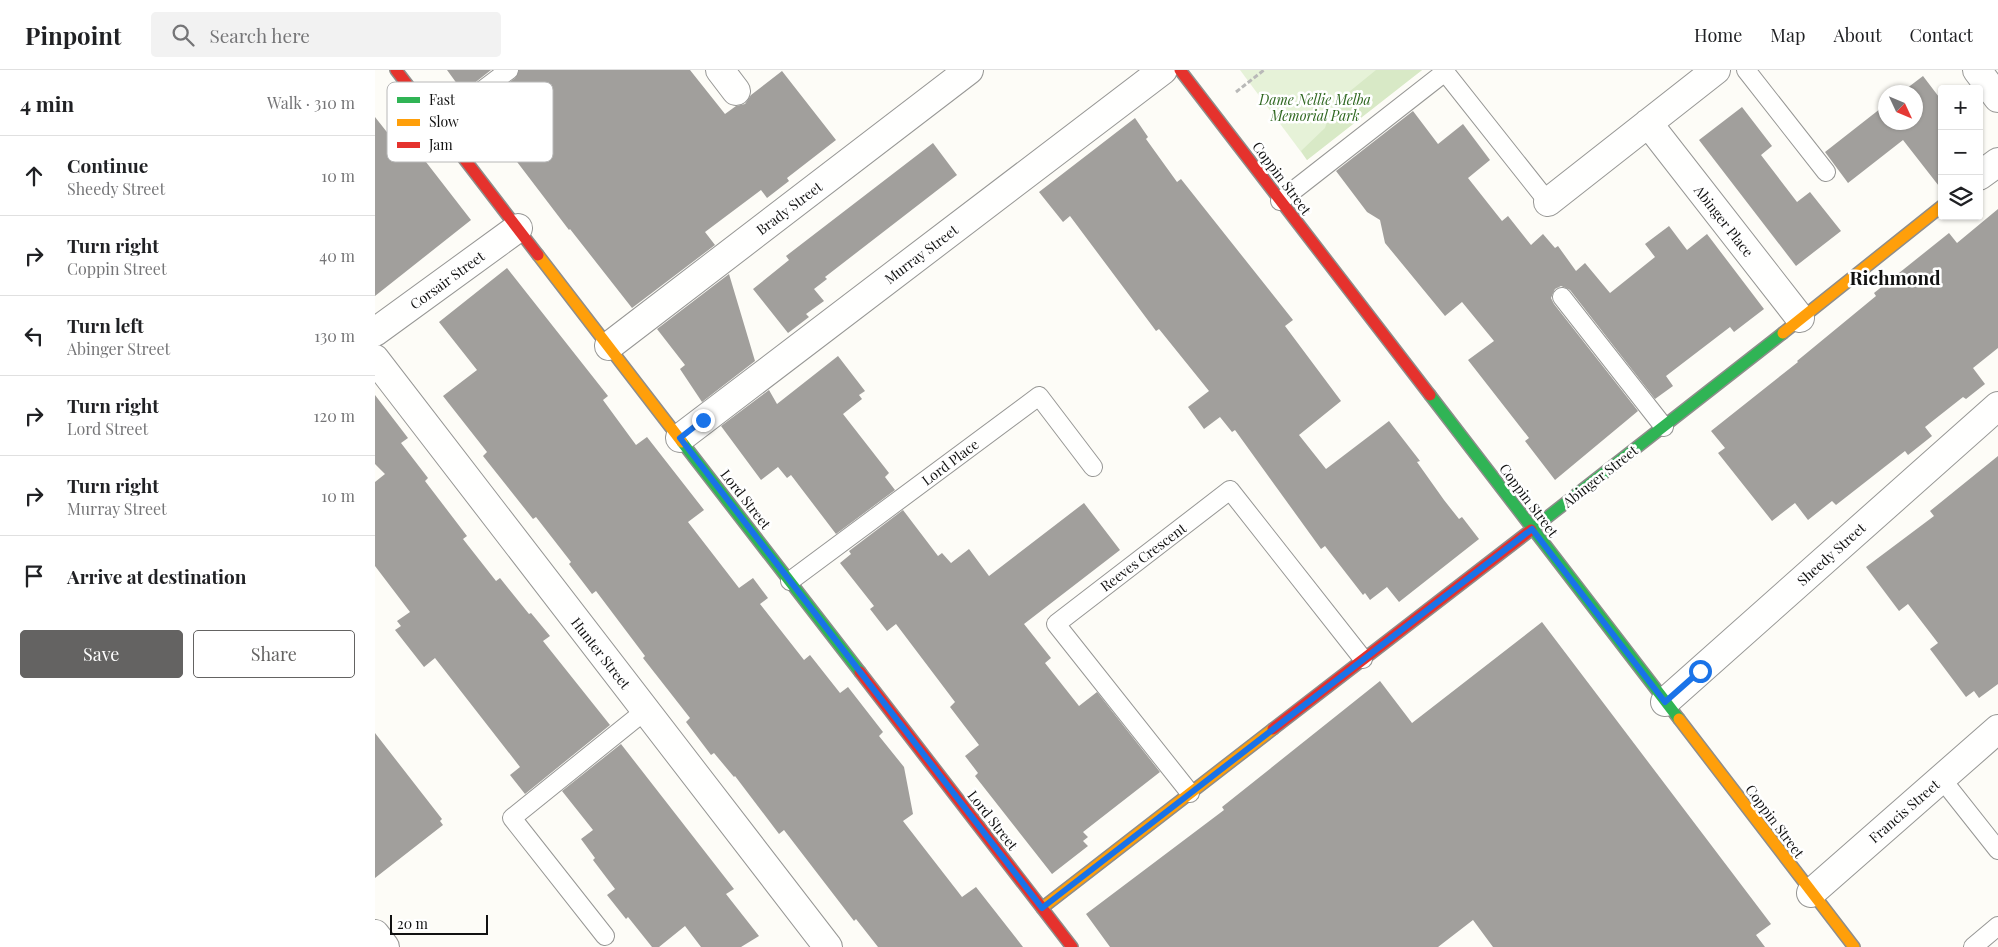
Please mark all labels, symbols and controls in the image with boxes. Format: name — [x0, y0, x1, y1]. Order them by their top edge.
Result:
search box — [151, 12, 501, 57]
text: Pinpoint — [25, 19, 121, 51]
icon: search — [169, 21, 197, 49]
text: Search here — [209, 22, 310, 48]
text: Home — [1694, 23, 1742, 47]
text: Map — [1770, 23, 1805, 47]
text: About — [1833, 23, 1882, 47]
text: Contact — [1910, 23, 1973, 47]
legend — [387, 82, 553, 162]
north arrow — [1878, 85, 1923, 130]
map controls — [1938, 85, 1983, 220]
button: + — [1938, 85, 1983, 130]
text: 4 min — [20, 89, 74, 117]
text: Fast — [429, 90, 456, 109]
park label: Dame Nellie Melba Memorial Park — [1258, 90, 1371, 125]
text: Walk · 310 m — [267, 92, 355, 113]
text: Slow — [429, 112, 459, 131]
button: − — [1938, 130, 1983, 175]
text: Jam — [428, 135, 453, 154]
street label: Coppin Street — [1248, 137, 1316, 219]
text: Continue — [67, 152, 148, 178]
icon: ahead — [20, 162, 48, 190]
text: 10 m — [321, 165, 355, 186]
button: layers — [1938, 175, 1983, 220]
street label: Brady Street — [752, 176, 827, 239]
text: Sheedy Street — [67, 178, 165, 199]
street label: Abinger Place — [1690, 181, 1758, 261]
street label: Murray Street — [880, 220, 962, 288]
text: Turn right — [67, 232, 159, 258]
icon: right — [20, 242, 48, 270]
text: 40 m — [319, 245, 355, 266]
street label: Corsair Street — [406, 246, 489, 314]
text: Coppin Street — [67, 258, 167, 279]
district label: Richmond — [1849, 264, 1941, 290]
text: Turn left — [67, 312, 144, 338]
icon: left — [20, 322, 48, 350]
text: 130 m — [314, 325, 355, 346]
text: Abinger Street — [67, 338, 170, 359]
text: Turn right — [67, 392, 159, 418]
icon: right — [20, 402, 48, 430]
text: 120 m — [314, 405, 355, 426]
route end — [692, 409, 715, 432]
text: Lord Street — [67, 418, 148, 439]
street label: Lord Place — [918, 434, 982, 490]
street label: Abinger Street — [1558, 440, 1642, 512]
street label: Coppin Street — [1495, 459, 1563, 541]
street label: Lord Street — [717, 465, 776, 534]
text: Turn right — [67, 472, 159, 498]
icon: right — [20, 482, 48, 510]
text: 10 m — [321, 485, 355, 506]
text: Murray Street — [67, 498, 167, 519]
street label: Reeves Crescent — [1096, 518, 1191, 596]
street label: Sheedy Street — [1793, 518, 1870, 590]
icon: arrive — [20, 562, 48, 590]
text: Arrive at destination — [67, 563, 247, 589]
street label: Hunter Street — [567, 613, 636, 694]
button: Save — [20, 630, 183, 678]
button: Share — [193, 630, 355, 678]
route start — [1689, 660, 1712, 683]
street label: Francis Street — [1865, 774, 1944, 847]
street label: Coppin Street — [1741, 780, 1809, 862]
street label: Lord Street — [964, 786, 1023, 855]
scale bar — [390, 912, 487, 935]
text: 20 m — [397, 914, 428, 933]

